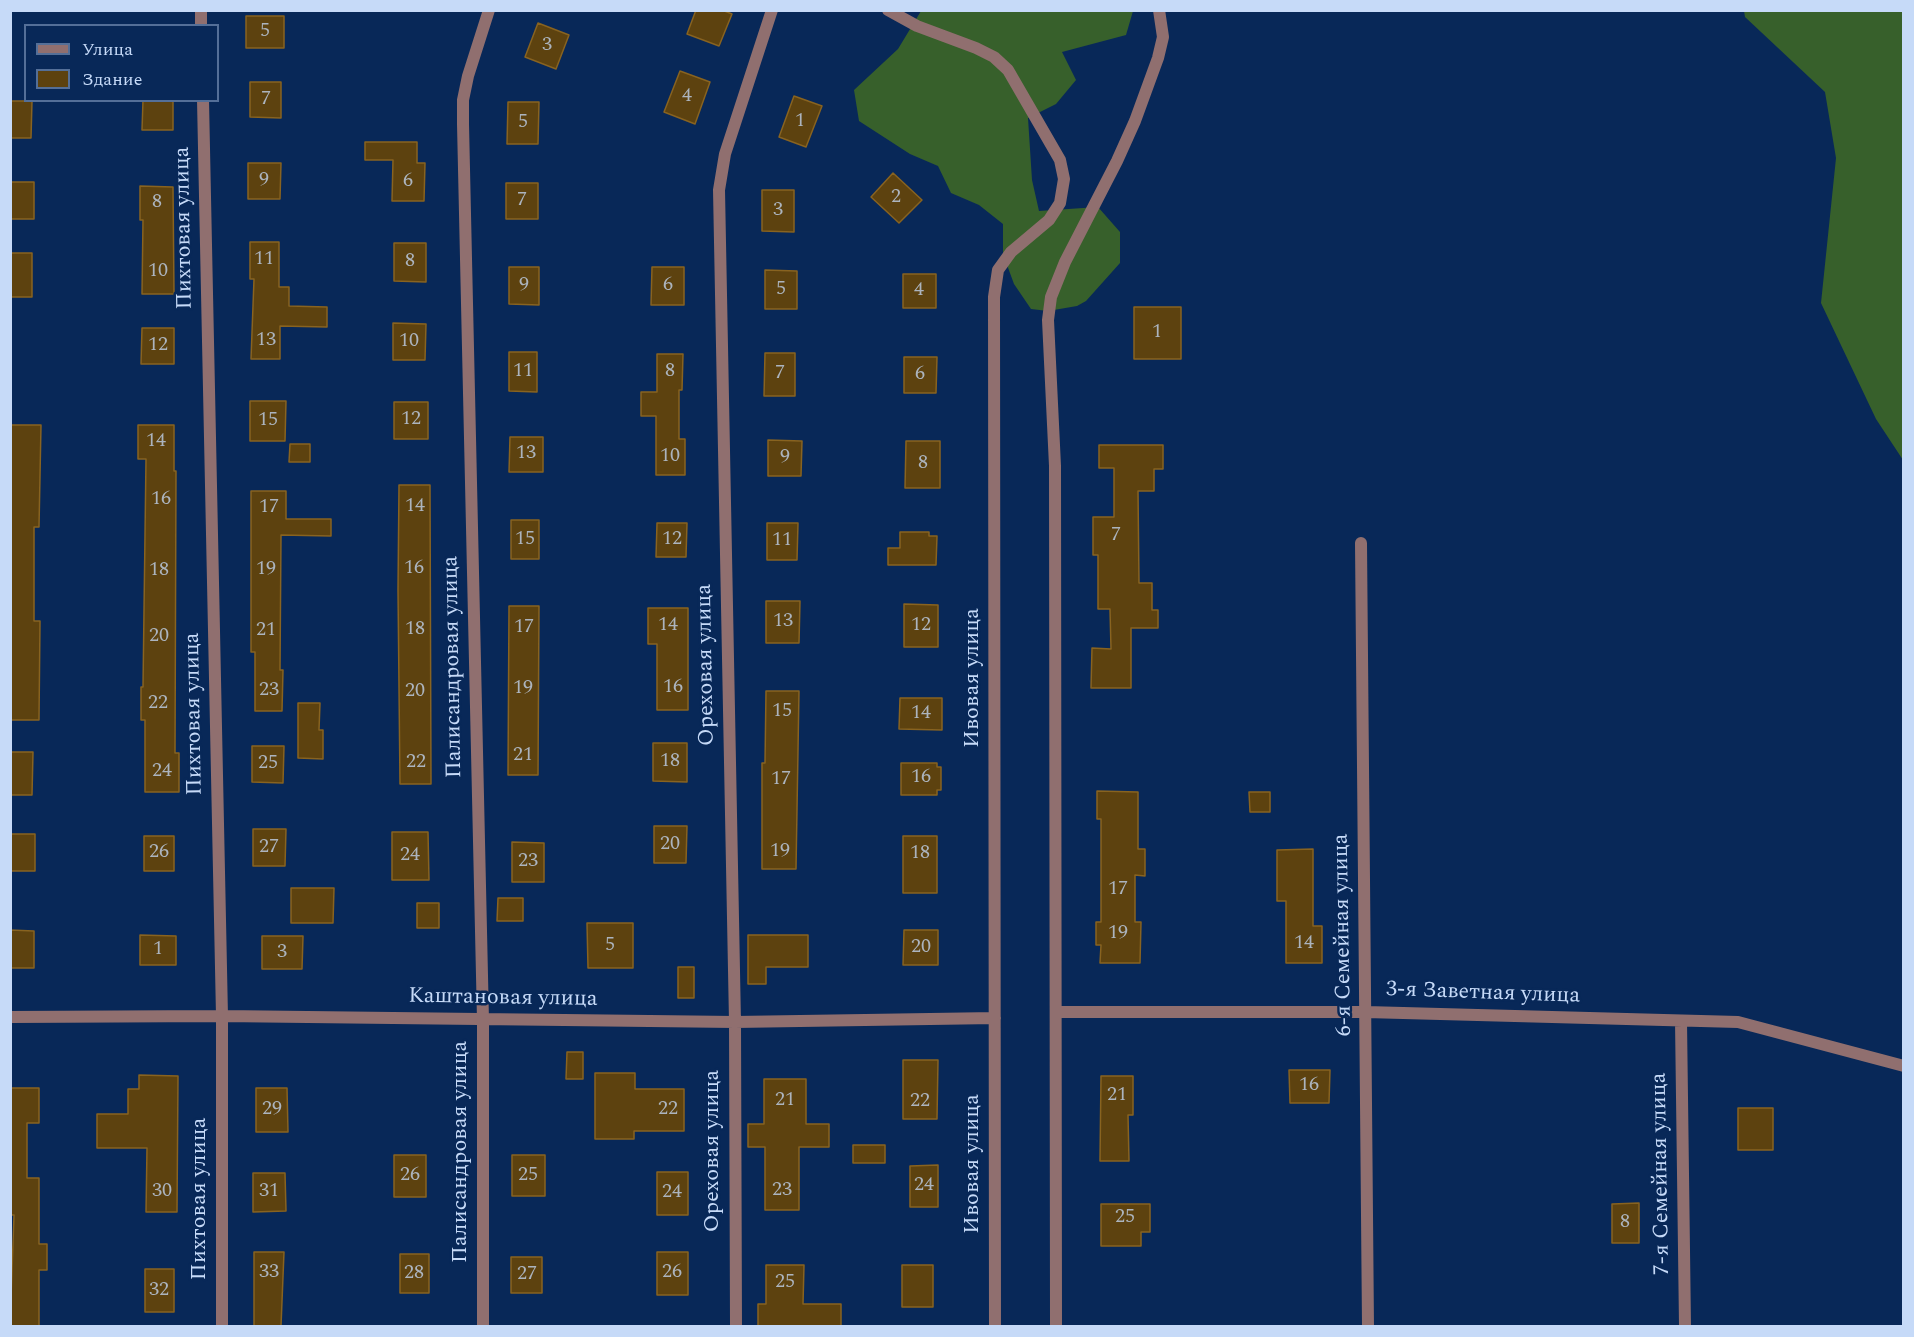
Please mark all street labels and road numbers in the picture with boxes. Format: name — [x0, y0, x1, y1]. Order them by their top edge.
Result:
street label: Пихтовая улица — [170, 146, 200, 310]
street label: Палисандровая улица — [439, 556, 469, 778]
street label: Ореховая улица — [692, 584, 722, 746]
street label: Ивовая улица — [961, 608, 987, 748]
street label: Пихтовая улица — [180, 632, 210, 796]
street label: 6-я Семейная улица — [1329, 833, 1359, 1037]
street label: 3-я Заветная улица — [1385, 977, 1581, 1011]
street label: Каштановая улица — [408, 984, 598, 1014]
street label: Палисандровая улица — [449, 1041, 475, 1263]
street label: Ореховая улица — [701, 1070, 727, 1232]
street label: 7-я Семейная улица — [1647, 1072, 1677, 1276]
street label: Ивовая улица — [961, 1094, 987, 1234]
street label: Пихтовая улица — [188, 1118, 214, 1280]

